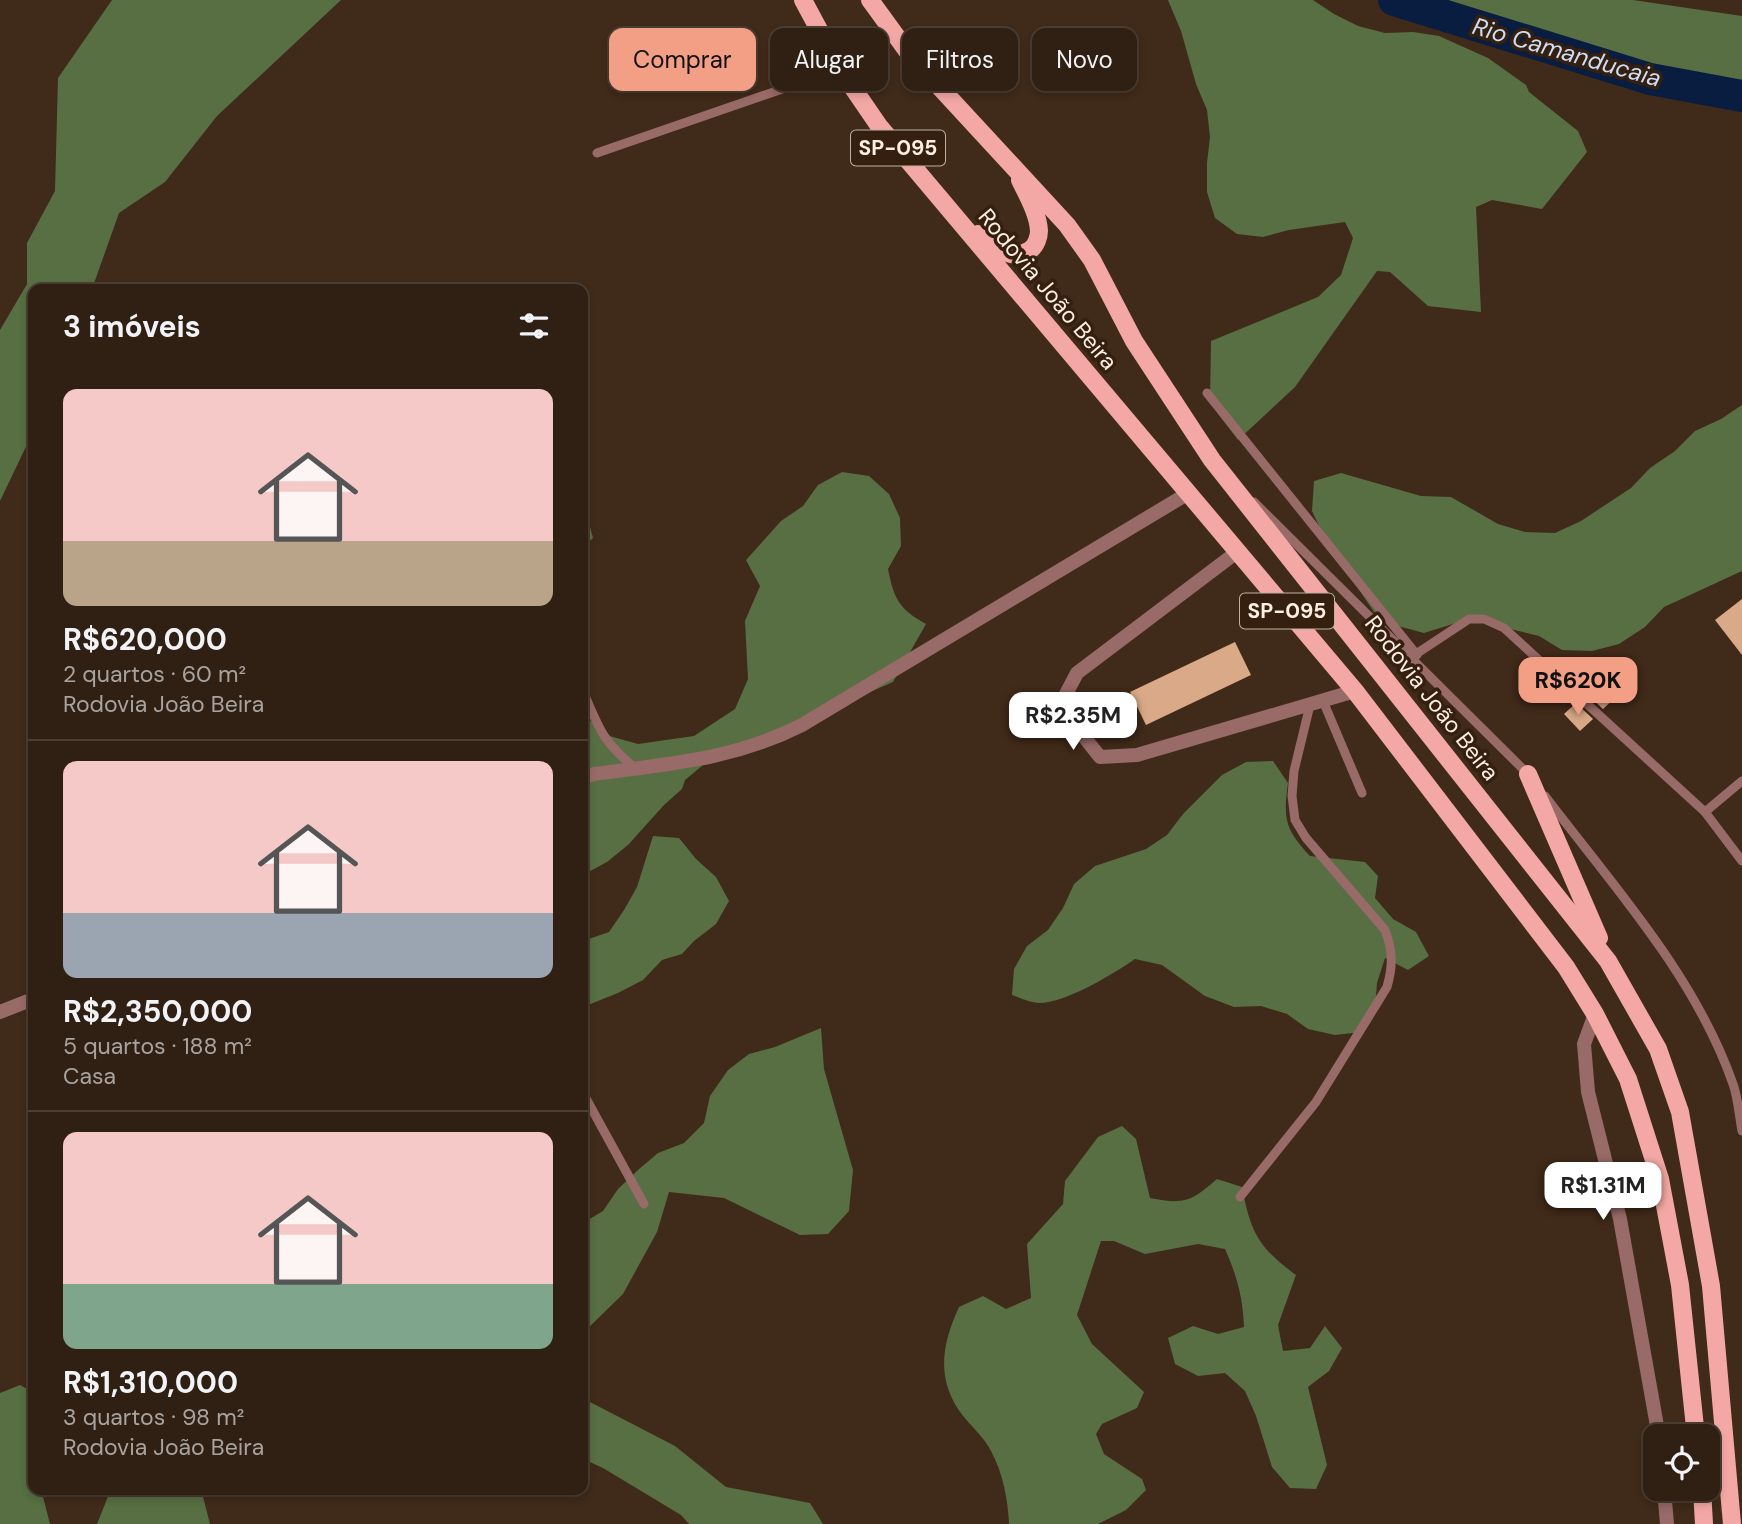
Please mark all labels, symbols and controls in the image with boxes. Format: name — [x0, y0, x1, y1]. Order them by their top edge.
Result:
water label: Rio Camanducaia — [1469, 10, 1665, 94]
chip: Comprar — [609, 28, 756, 91]
chip: Alugar — [770, 28, 888, 91]
chip: Filtros — [902, 28, 1018, 91]
chip: Novo — [1032, 28, 1137, 91]
road number: SP-095 — [851, 130, 945, 166]
street label: Rodovia João Beira — [972, 202, 1124, 376]
text: 3 imóveis — [63, 307, 201, 346]
icon: filters — [515, 307, 553, 345]
icon: home — [245, 434, 371, 560]
road number: SP-095 — [1240, 594, 1334, 628]
street label: Rodovia João Beira — [1358, 609, 1506, 787]
text: R$620,000 — [63, 620, 227, 659]
pin: R$620K — [1521, 658, 1635, 717]
text: 2 quartos · 60 m² — [63, 659, 246, 689]
text: R$620K — [1534, 665, 1622, 695]
text: Rodovia João Beira — [63, 689, 264, 719]
pin: R$2.35M — [1008, 692, 1138, 752]
text: R$2.35M — [1025, 700, 1121, 730]
icon: home — [245, 806, 371, 932]
text: R$2,350,000 — [63, 992, 252, 1031]
text: 5 quartos · 188 m² — [63, 1031, 252, 1061]
text: Casa — [63, 1061, 116, 1091]
pin: R$1.31M — [1538, 1162, 1668, 1222]
text: R$1.31M — [1560, 1170, 1646, 1200]
icon: home — [245, 1177, 371, 1303]
text: R$1,310,000 — [63, 1363, 238, 1402]
text: 3 quartos · 98 m² — [63, 1402, 244, 1432]
map controls — [1643, 1424, 1720, 1501]
button: locate — [1643, 1424, 1720, 1501]
text: Rodovia João Beira — [63, 1432, 264, 1462]

